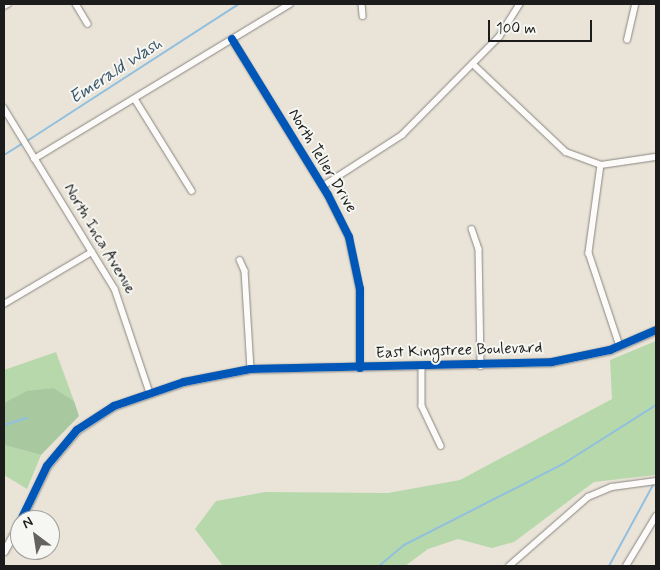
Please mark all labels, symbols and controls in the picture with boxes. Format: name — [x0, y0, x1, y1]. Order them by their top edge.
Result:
scale bar — [490, 10, 594, 42]
text: 100 m — [496, 19, 536, 39]
water label: Emerald Wash — [65, 33, 167, 109]
street label: North Teller Drive — [284, 106, 360, 216]
street label: North Inca Avenue — [58, 179, 140, 299]
street label: East Kingstree Boulevard — [376, 339, 542, 363]
north arrow — [10, 510, 60, 560]
text: N — [19, 513, 36, 533]

